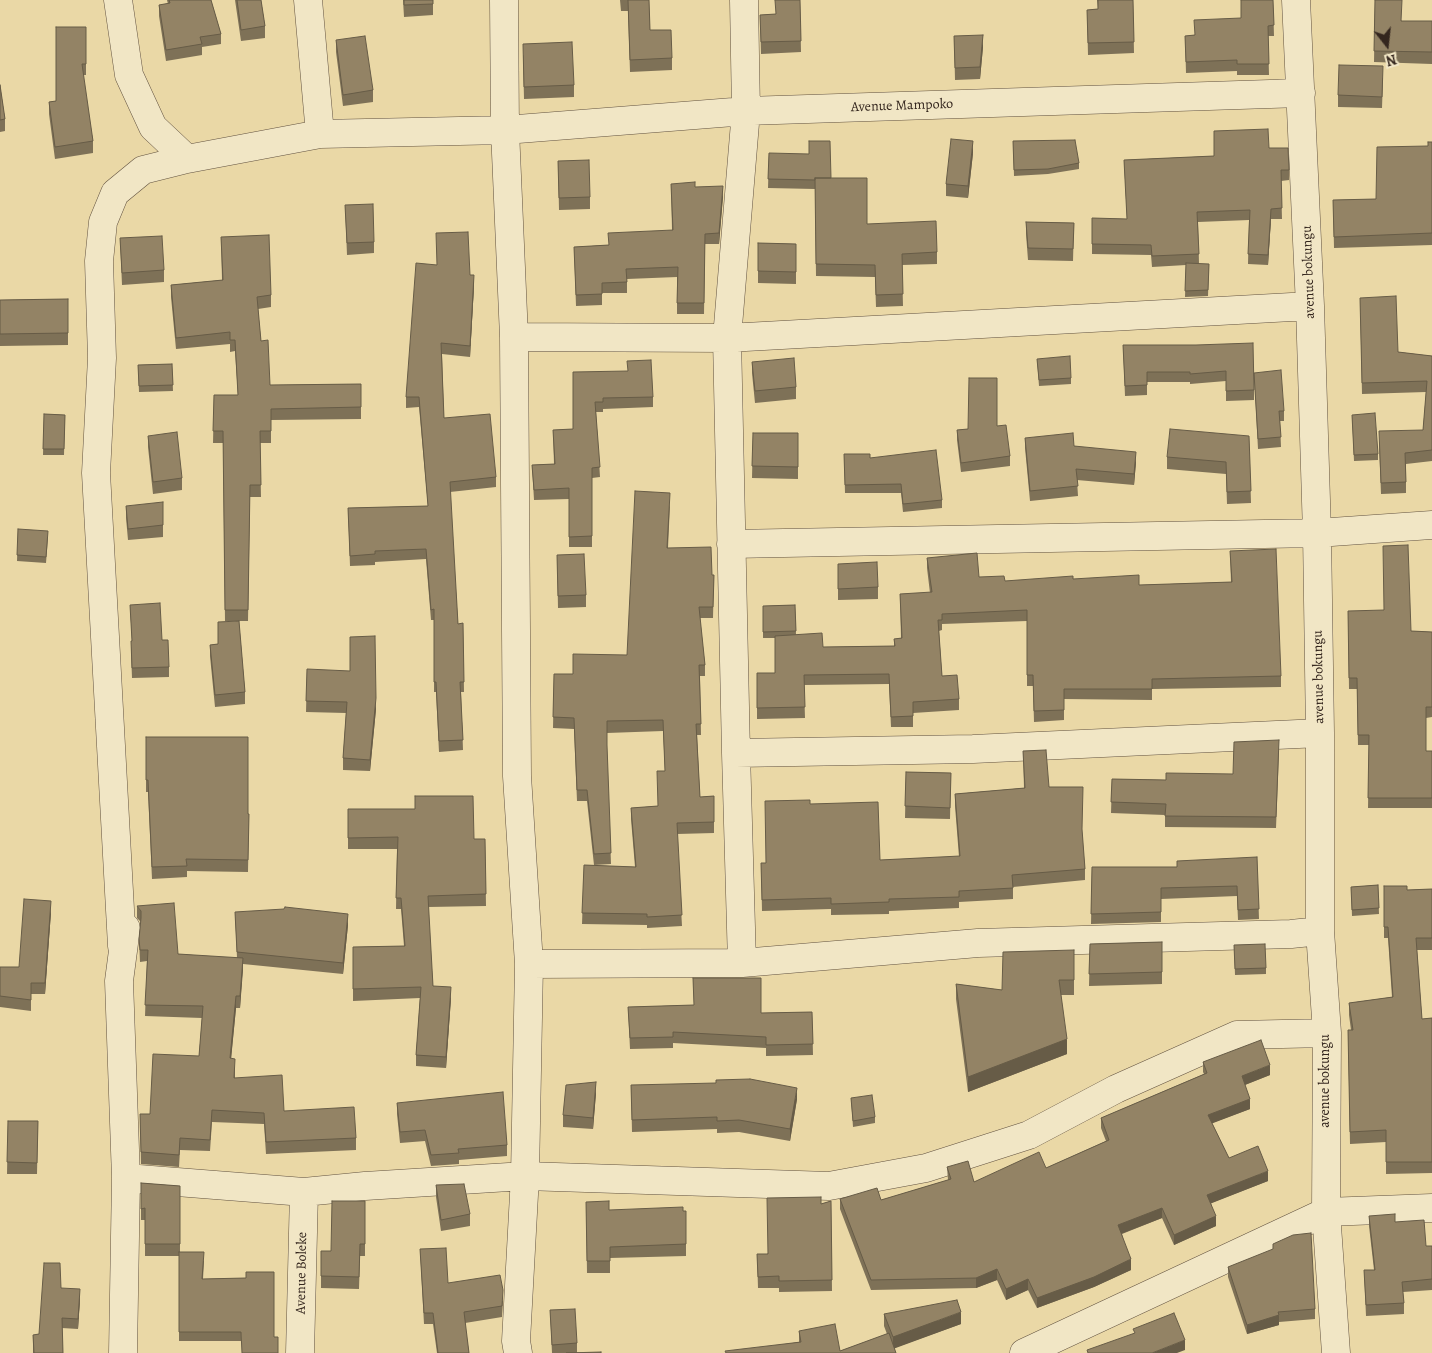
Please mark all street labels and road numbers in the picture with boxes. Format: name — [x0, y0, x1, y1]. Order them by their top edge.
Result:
street label: Avenue Mampoko — [851, 96, 953, 116]
street label: avenue bokungu — [1299, 225, 1319, 319]
street label: avenue bokungu — [1310, 630, 1328, 724]
street label: avenue bokungu — [1318, 1034, 1334, 1128]
street label: Avenue Boleke — [293, 1232, 311, 1314]

